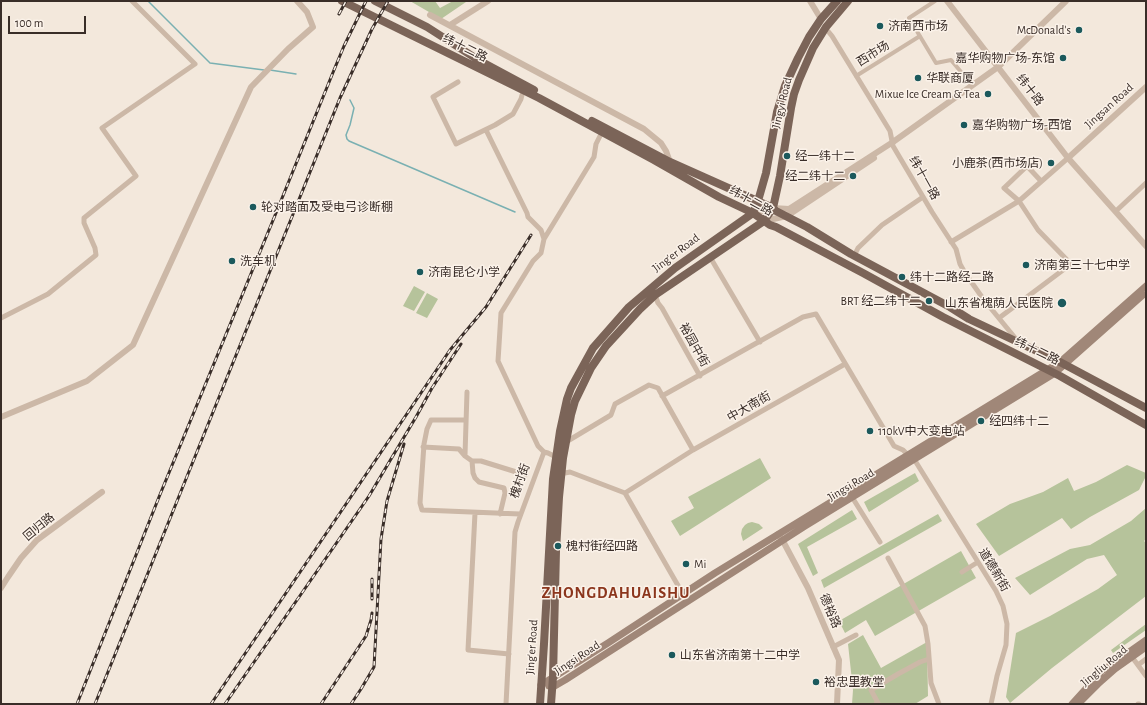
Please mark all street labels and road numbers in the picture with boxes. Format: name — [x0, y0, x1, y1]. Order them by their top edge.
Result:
street label: 纬十二路 — [440, 31, 490, 65]
street label: 西市场 — [854, 38, 892, 70]
street label: 纬十路 — [1013, 71, 1047, 109]
street label: Jingyi Road — [769, 76, 795, 130]
street label: Jingsan Road — [1082, 80, 1136, 132]
street label: 纬十一路 — [906, 154, 942, 202]
street label: 纬十二路 — [727, 183, 775, 219]
street label: Jing'er Road — [650, 231, 702, 275]
street label: 裕园中街 — [676, 321, 712, 369]
street label: 纬十二路 — [1012, 334, 1062, 368]
street label: 中大南街 — [725, 389, 773, 425]
street label: 槐村街 — [507, 462, 533, 500]
street label: Jingsi Road — [825, 465, 877, 505]
street label: 回归路 — [21, 510, 57, 544]
street label: 道德新街 — [975, 546, 1013, 594]
street label: 德裕路 — [816, 592, 844, 630]
street label: Jing'er Road — [523, 619, 541, 675]
street label: Jingsi Road — [551, 638, 603, 678]
street label: Jingliu Road — [1078, 642, 1130, 690]

